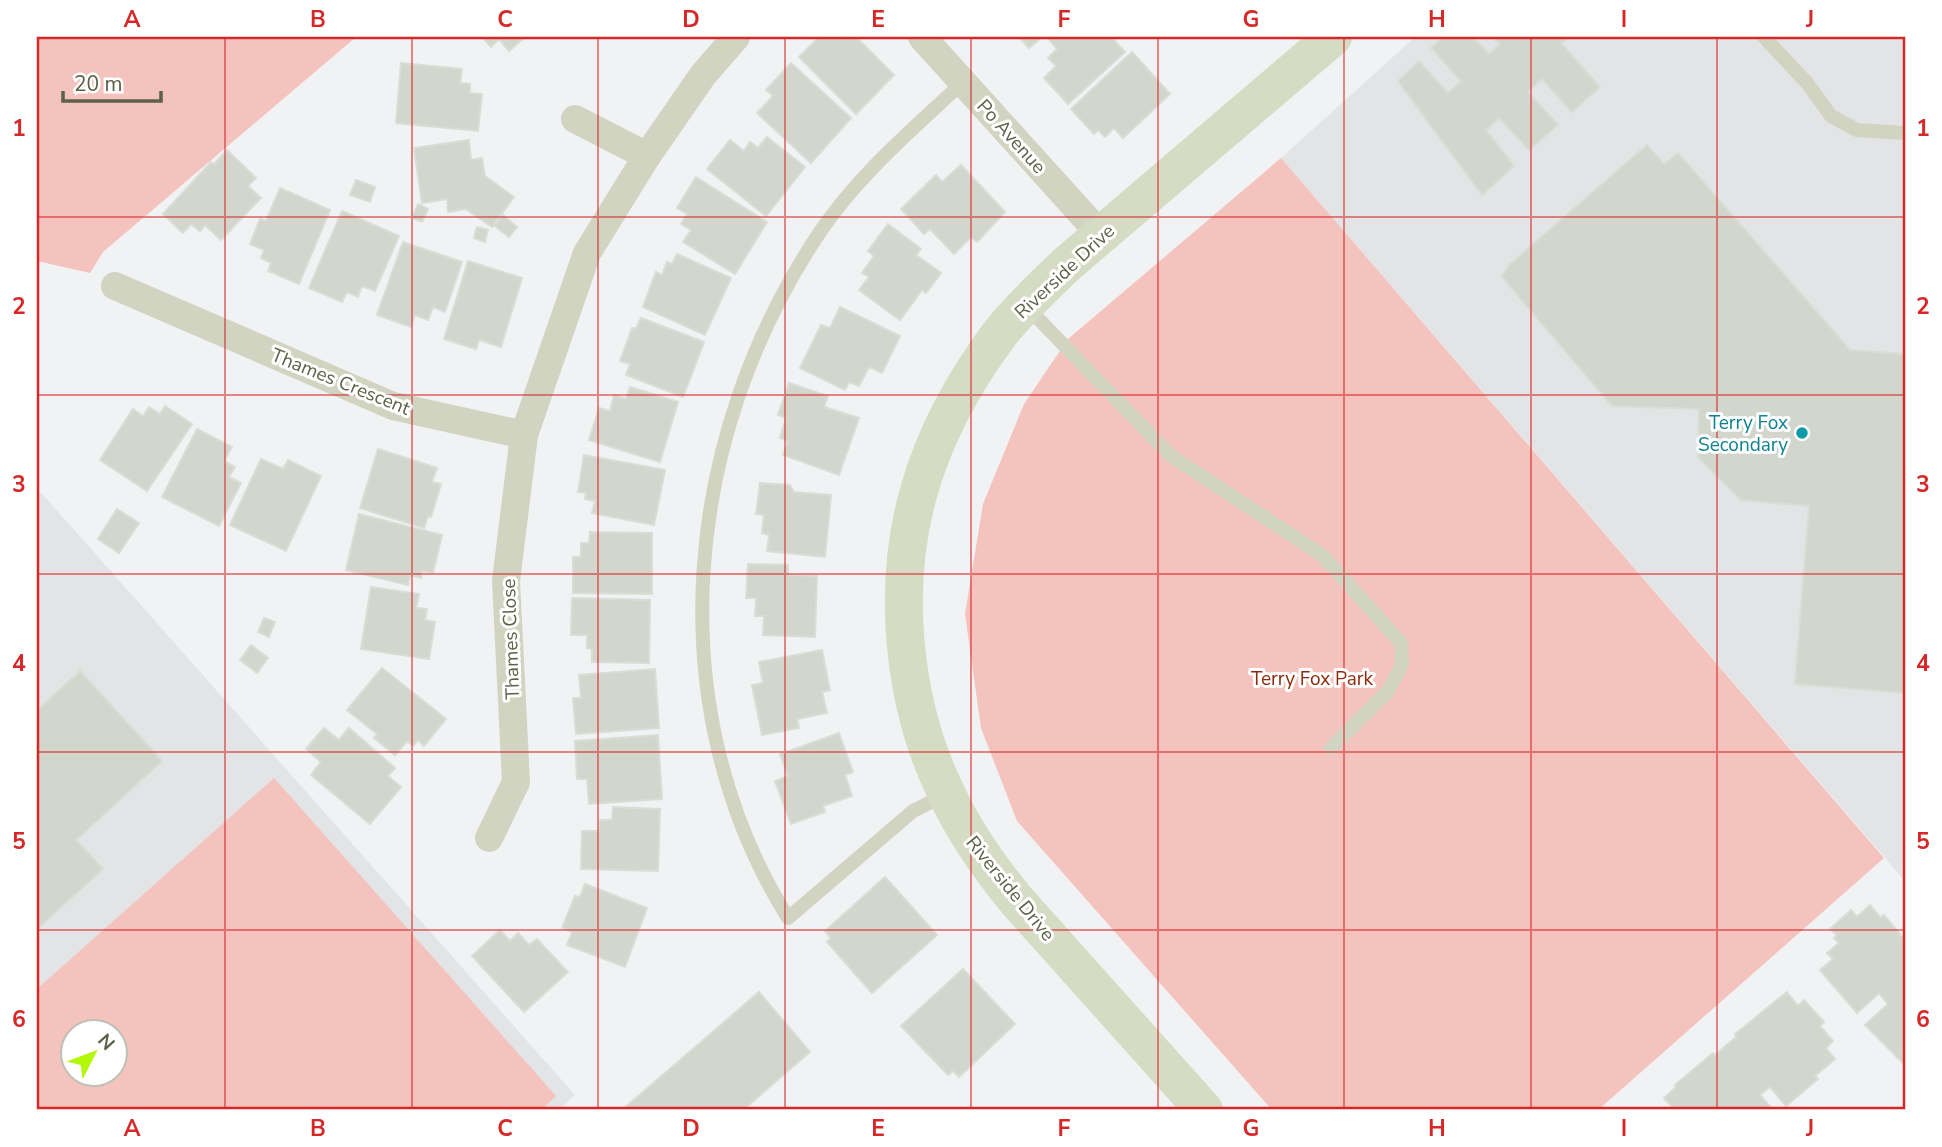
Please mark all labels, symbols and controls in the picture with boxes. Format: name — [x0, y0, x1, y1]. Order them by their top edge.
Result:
text: A — [123, 4, 141, 35]
text: B — [310, 4, 326, 35]
text: C — [497, 4, 513, 35]
text: D — [682, 4, 700, 35]
text: E — [871, 4, 885, 35]
text: F — [1058, 4, 1071, 35]
text: G — [1243, 4, 1259, 35]
text: H — [1428, 4, 1446, 35]
text: I — [1621, 4, 1627, 35]
text: J — [1805, 4, 1814, 35]
scale bar — [63, 60, 161, 104]
text: 20 m — [74, 70, 123, 98]
street label: Po Avenue — [971, 94, 1052, 179]
text: 1 — [12, 113, 26, 144]
text: 1 — [1916, 113, 1930, 144]
street label: Riverside Drive — [1009, 218, 1120, 325]
text: 2 — [12, 291, 26, 322]
text: 2 — [1916, 291, 1930, 322]
street label: Thames Crescent — [267, 342, 414, 422]
place label: Terry Fox Secondary — [1698, 410, 1788, 458]
marker: Terry Fox Secondary — [1794, 425, 1810, 441]
text: 3 — [12, 469, 26, 500]
text: 3 — [1916, 469, 1930, 500]
street label: Thames Close — [496, 578, 526, 700]
text: 4 — [12, 648, 26, 679]
text: 4 — [1916, 648, 1930, 679]
park label: Terry Fox Park — [1251, 666, 1374, 692]
text: 5 — [12, 826, 26, 857]
text: 5 — [1916, 826, 1930, 857]
street label: Riverside Drive — [960, 831, 1061, 947]
text: 6 — [12, 1004, 26, 1035]
text: 6 — [1916, 1004, 1930, 1035]
north arrow — [60, 1018, 130, 1088]
text: N — [91, 1028, 120, 1056]
text: A — [123, 1113, 141, 1144]
text: B — [310, 1113, 326, 1144]
text: C — [497, 1113, 513, 1144]
text: D — [682, 1113, 700, 1144]
text: E — [871, 1113, 885, 1144]
text: F — [1058, 1113, 1071, 1144]
text: G — [1243, 1113, 1259, 1144]
text: H — [1428, 1113, 1446, 1144]
text: I — [1621, 1113, 1627, 1144]
text: J — [1805, 1113, 1814, 1144]

